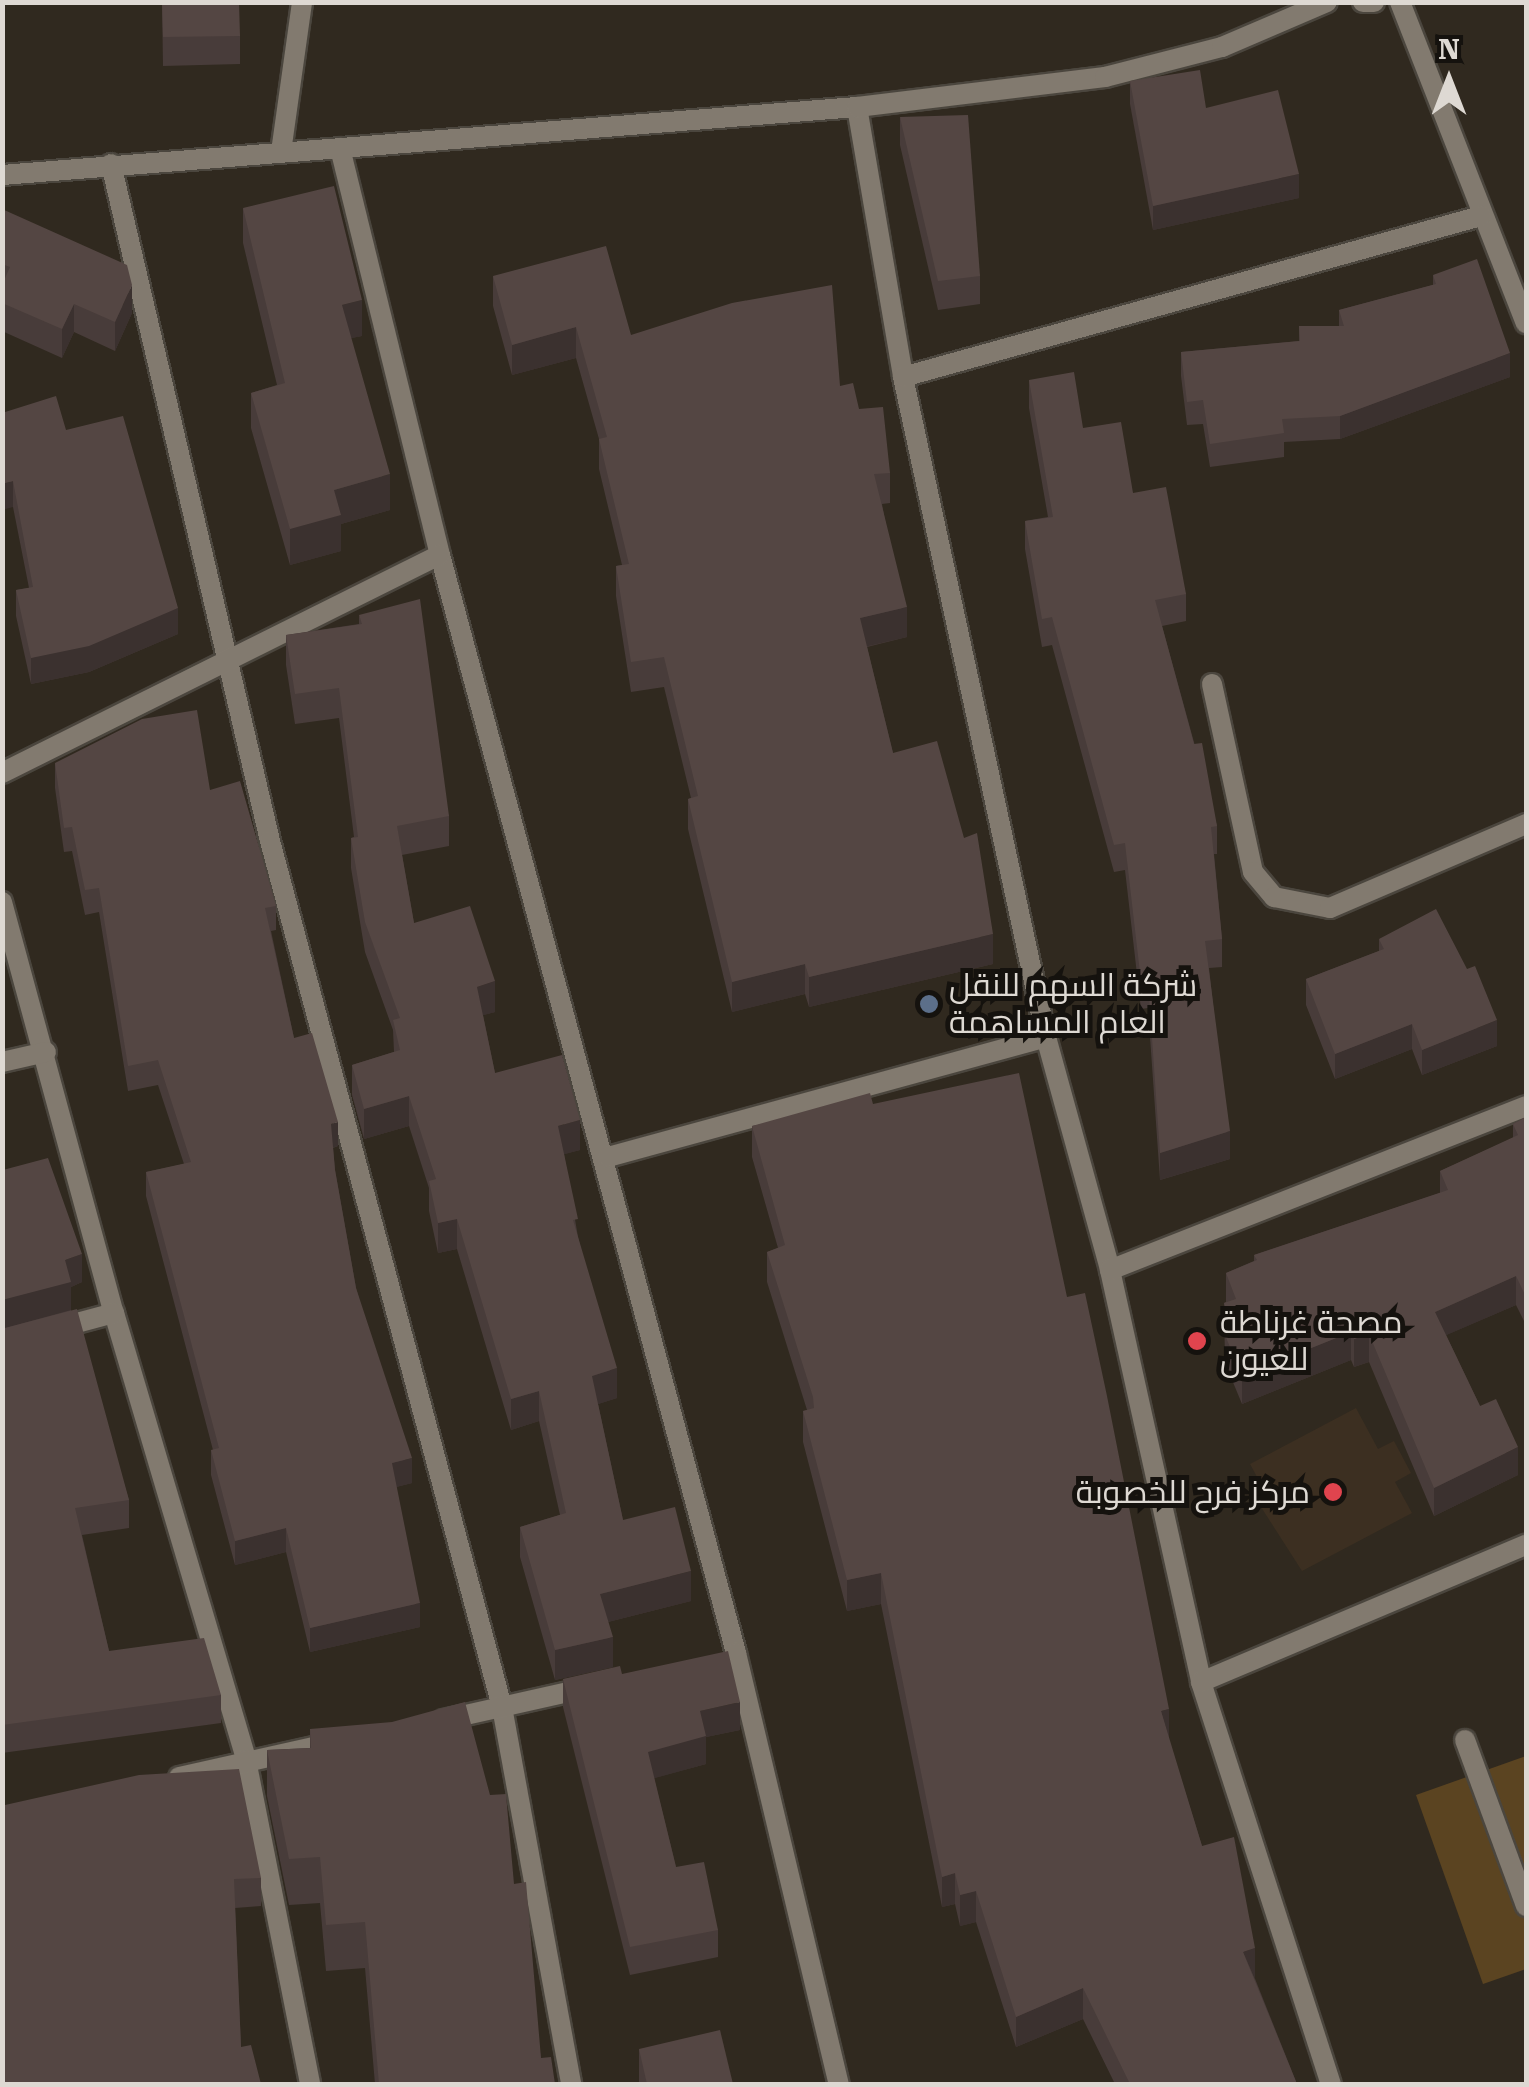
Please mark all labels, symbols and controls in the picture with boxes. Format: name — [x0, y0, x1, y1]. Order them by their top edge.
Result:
north arrow — [1399, 30, 1499, 130]
text: N — [1438, 33, 1460, 66]
place label: شركة السهم للنقل العام المساهمة — [949, 967, 1197, 1042]
marker: شركة السهم للنقل العام المساهمة — [918, 993, 940, 1015]
place label: مصحة غرناطة للعيون — [1220, 1304, 1403, 1379]
marker: مصحة غرناطة للعيون — [1184, 1328, 1210, 1354]
place label: مركز فرح للخصوبة — [1076, 1473, 1310, 1511]
marker: مركز فرح للخصوبة — [1320, 1479, 1346, 1505]

